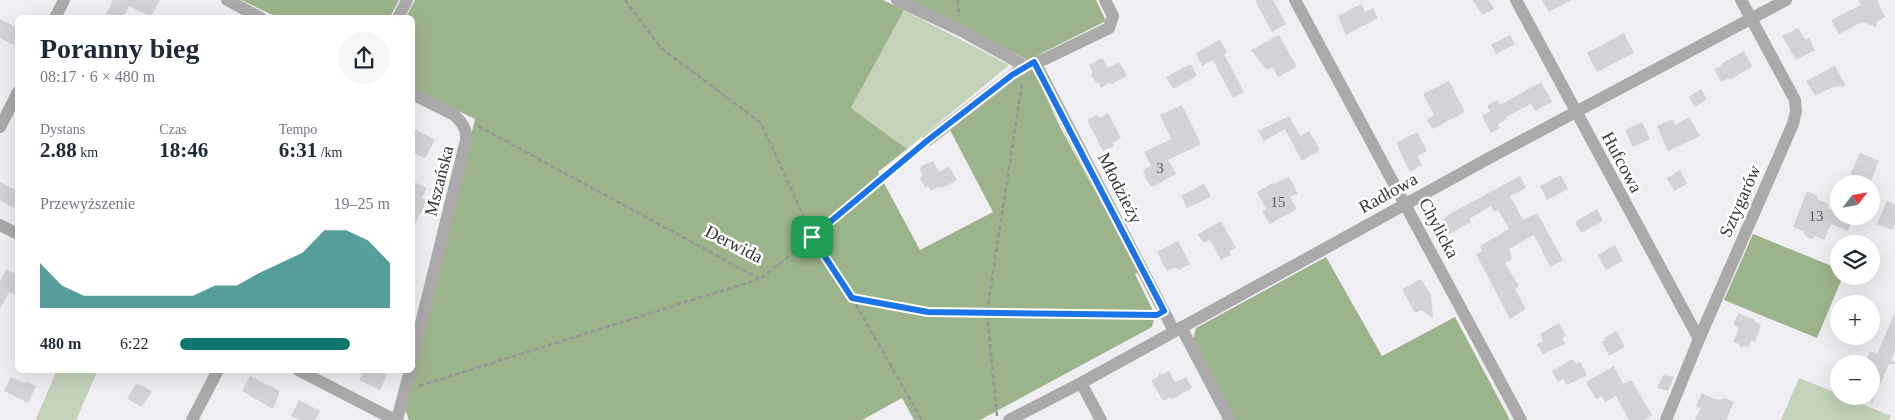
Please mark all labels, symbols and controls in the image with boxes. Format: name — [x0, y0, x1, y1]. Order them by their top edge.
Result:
button: share — [338, 32, 390, 84]
text: Poranny bieg — [40, 33, 199, 64]
text: 08:17 · 6 × 480 m — [40, 68, 155, 85]
text: Dystans — [40, 122, 85, 137]
text: Czas — [159, 122, 187, 137]
text: Tempo — [279, 122, 317, 137]
street label: Hufcowa — [1598, 128, 1646, 196]
text: 2.88 — [40, 138, 77, 162]
text: 18:46 — [159, 138, 208, 162]
text: 6:31 — [279, 138, 317, 162]
street label: Mszańska — [421, 144, 457, 218]
text: km — [77, 145, 98, 160]
text: /km — [317, 145, 342, 160]
street label: Młodzieży — [1094, 149, 1146, 227]
house number: 3 — [1156, 160, 1164, 176]
street label: Sztygarów — [1715, 162, 1765, 240]
street label: Radłowa — [1355, 169, 1421, 217]
north arrow — [1830, 175, 1880, 225]
map controls — [1830, 175, 1880, 405]
house number: 15 — [1271, 194, 1286, 210]
text: Przewyższenie — [40, 195, 135, 212]
text: 19–25 m — [334, 195, 390, 212]
street label: Chylicka — [1415, 195, 1463, 261]
house number: 13 — [1809, 208, 1824, 224]
pin — [791, 216, 833, 258]
street label: Derwida — [702, 221, 766, 267]
icon: arrive — [798, 223, 826, 251]
button: layers — [1830, 235, 1880, 285]
button: + — [1830, 295, 1880, 345]
text: 480 m — [40, 335, 81, 352]
text: 6:22 — [120, 335, 148, 352]
button: − — [1830, 355, 1880, 405]

